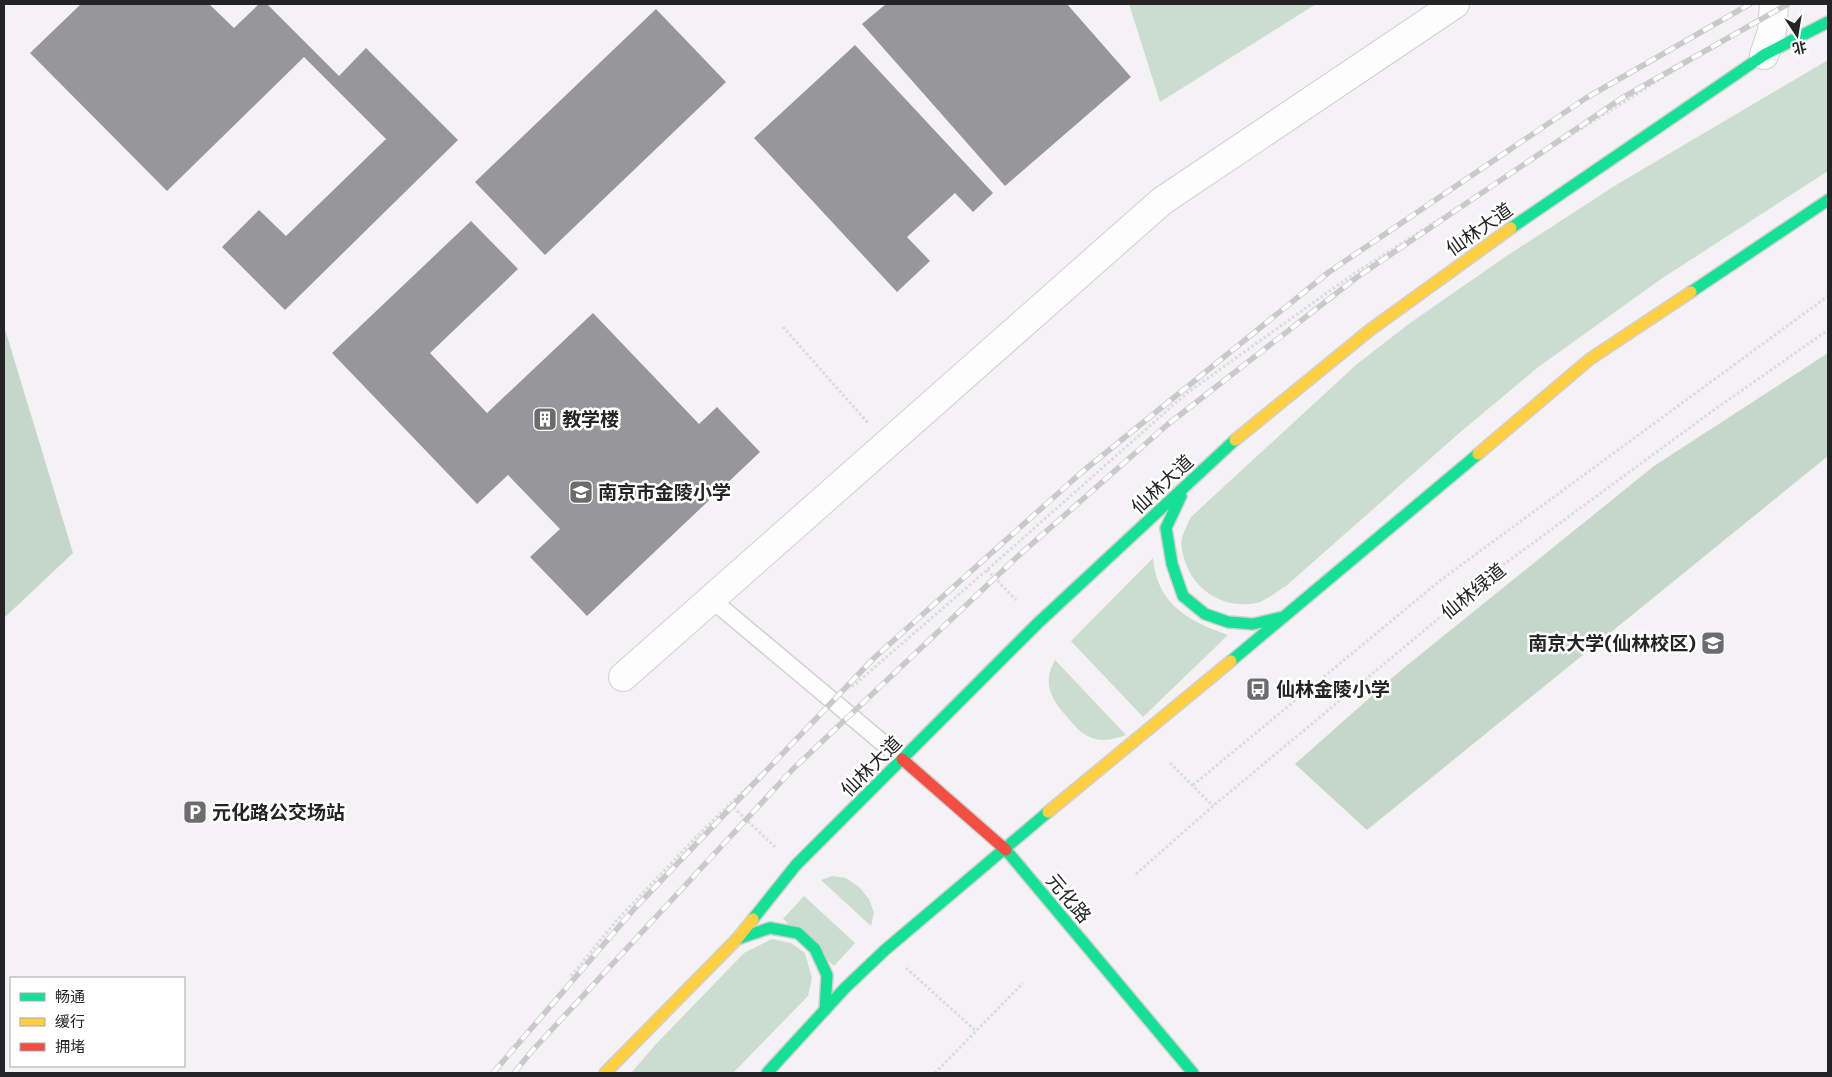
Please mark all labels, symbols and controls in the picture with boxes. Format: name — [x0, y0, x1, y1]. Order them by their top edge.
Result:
north arrow — [1772, 10, 1822, 60]
text: 北 — [1791, 38, 1808, 58]
street label: 仙林大道 — [1441, 197, 1516, 260]
building icon: 教学楼 — [532, 406, 558, 432]
place label: 教学楼 — [562, 407, 619, 430]
street label: 仙林大道 — [1126, 449, 1197, 518]
school or university icon: 南京市金陵小学 — [568, 479, 594, 505]
place label: 南京市金陵小学 — [598, 480, 731, 503]
street label: 仙林绿道 — [1436, 558, 1509, 623]
school or university icon: 南京大学(仙林校区) — [1700, 630, 1726, 656]
place label: 南京大学(仙林校区) — [1528, 631, 1696, 654]
bus stop icon: 仙林金陵小学 — [1245, 676, 1271, 702]
place label: 仙林金陵小学 — [1276, 677, 1390, 700]
street label: 仙林大道 — [836, 731, 906, 801]
parking icon: 元化路公交场站 — [182, 799, 208, 825]
place label: 元化路公交场站 — [212, 800, 345, 823]
street label: 元化路 — [1042, 868, 1097, 927]
legend — [10, 977, 185, 1067]
text: 畅通 — [55, 987, 85, 1005]
text: 缓行 — [55, 1012, 85, 1030]
text: 拥堵 — [55, 1037, 85, 1055]

